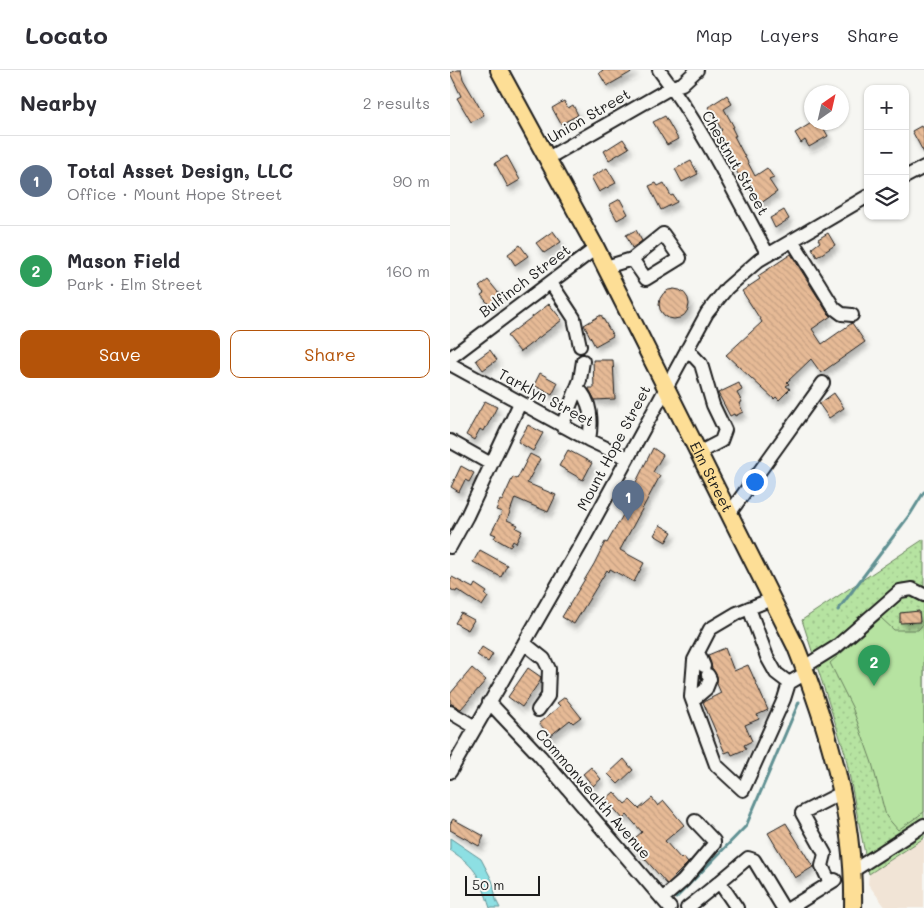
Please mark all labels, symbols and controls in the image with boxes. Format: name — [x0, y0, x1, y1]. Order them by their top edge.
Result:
text: Locato — [25, 19, 108, 50]
text: Map — [696, 23, 732, 47]
text: Layers — [760, 23, 819, 47]
text: Share — [847, 23, 899, 47]
street label: Union Street — [543, 83, 634, 147]
north arrow — [804, 85, 849, 130]
map controls — [864, 85, 909, 220]
button: + — [864, 85, 909, 130]
text: Nearby — [20, 89, 97, 116]
text: 2 results — [363, 92, 430, 113]
street label: Chestnut Street — [698, 106, 774, 219]
button: − — [864, 130, 909, 175]
text: Total Asset Design, LLC — [67, 158, 293, 183]
text: 1 — [32, 170, 40, 191]
text: 90 m — [393, 170, 430, 191]
button: layers — [864, 175, 909, 220]
text: Office · Mount Hope Street — [67, 183, 282, 204]
street label: Bulfinch Street — [475, 239, 574, 321]
text: Mason Field — [67, 248, 180, 273]
text: 2 — [32, 260, 40, 281]
text: 160 m — [385, 260, 430, 281]
text: Park · Elm Street — [67, 273, 202, 294]
button: Save — [20, 330, 220, 378]
button: Share — [230, 330, 430, 378]
street label: Tarklyn Street — [495, 363, 598, 431]
street label: Mount Hope Street — [572, 381, 655, 514]
street label: Elm Street — [686, 438, 738, 516]
your location — [742, 469, 768, 495]
pin: 1 — [612, 480, 644, 521]
pin: 2 — [858, 645, 890, 686]
street label: Commonwealth Avenue — [532, 724, 656, 863]
scale bar — [465, 873, 540, 896]
text: 50 m — [472, 875, 504, 894]

